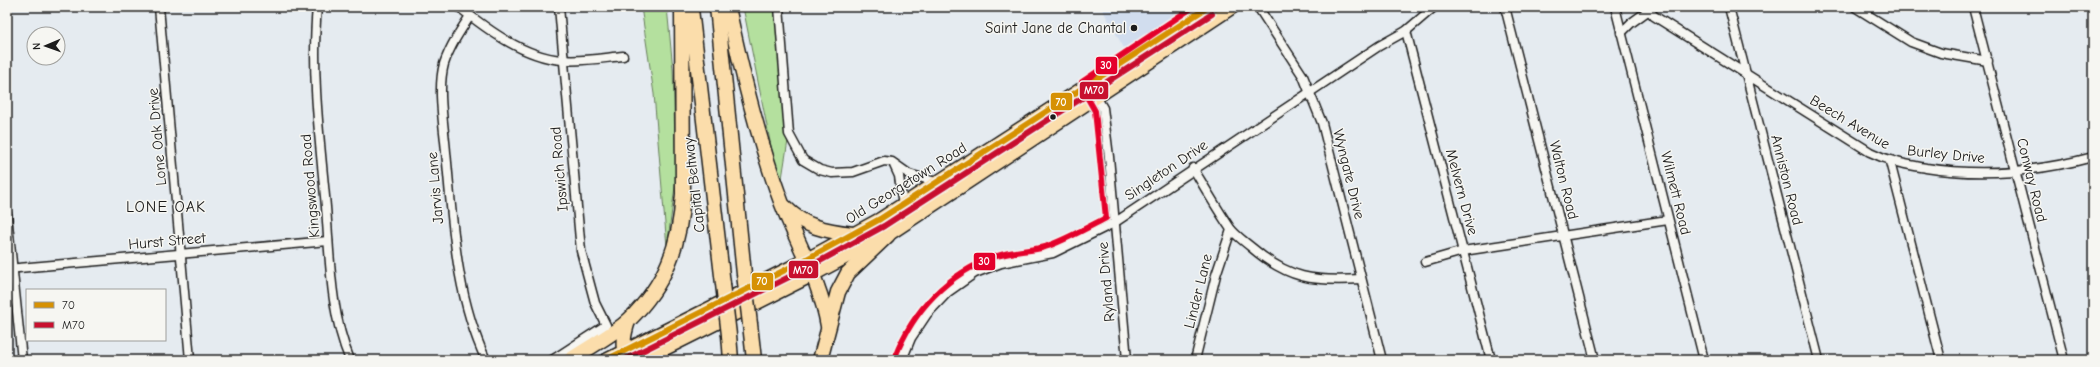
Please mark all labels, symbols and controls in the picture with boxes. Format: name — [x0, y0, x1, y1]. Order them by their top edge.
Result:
place label: Saint Jane de Chantal — [985, 19, 1126, 37]
marker: Saint Jane de Chantal — [1129, 23, 1139, 33]
north arrow — [26, 26, 66, 66]
text: N — [30, 43, 43, 50]
line badge: 30 — [1095, 56, 1118, 75]
text: 30 — [1100, 59, 1112, 72]
line badge: M70 — [1079, 81, 1109, 100]
text: M70 — [1084, 84, 1104, 97]
street label: Lone Oak Drive — [144, 87, 170, 187]
street label: Beech Avenue — [1807, 91, 1894, 153]
line badge: 70 — [1050, 92, 1073, 111]
text: 70 — [1055, 96, 1067, 109]
unlabelled marker — [1048, 112, 1058, 122]
street label: Ipswich Road — [546, 126, 572, 212]
street label: Wyngate Drive — [1329, 127, 1369, 221]
street label: Kingswood Road — [296, 133, 324, 239]
street label: Anniston Road — [1767, 133, 1807, 227]
street label: Singleton Drive — [1121, 135, 1211, 204]
street label: Capital Beltway — [679, 136, 709, 234]
street label: Conway Road — [2013, 136, 2051, 224]
street label: Old Georgetown Road — [842, 138, 970, 228]
street label: Walton Road — [1546, 139, 1582, 221]
street label: Burley Drive — [1906, 141, 1986, 167]
street label: Melvern Drive — [1442, 147, 1482, 237]
street label: Wilmett Road — [1657, 149, 1695, 237]
street label: Jarvis Lane — [423, 151, 447, 225]
district label: LONE OAK — [126, 198, 206, 216]
street label: Hurst Street — [128, 229, 207, 253]
street label: Ryland Drive — [1093, 241, 1118, 323]
street label: Linder Lane — [1180, 251, 1216, 330]
line badge: 30 — [973, 252, 996, 271]
text: 30 — [978, 255, 990, 268]
line badge: M70 — [788, 260, 819, 279]
text: M70 — [793, 264, 813, 277]
line badge: 70 — [751, 272, 774, 291]
text: 70 — [756, 275, 768, 288]
legend — [26, 289, 166, 341]
text: 70 — [62, 298, 75, 312]
text: M70 — [62, 318, 85, 332]

